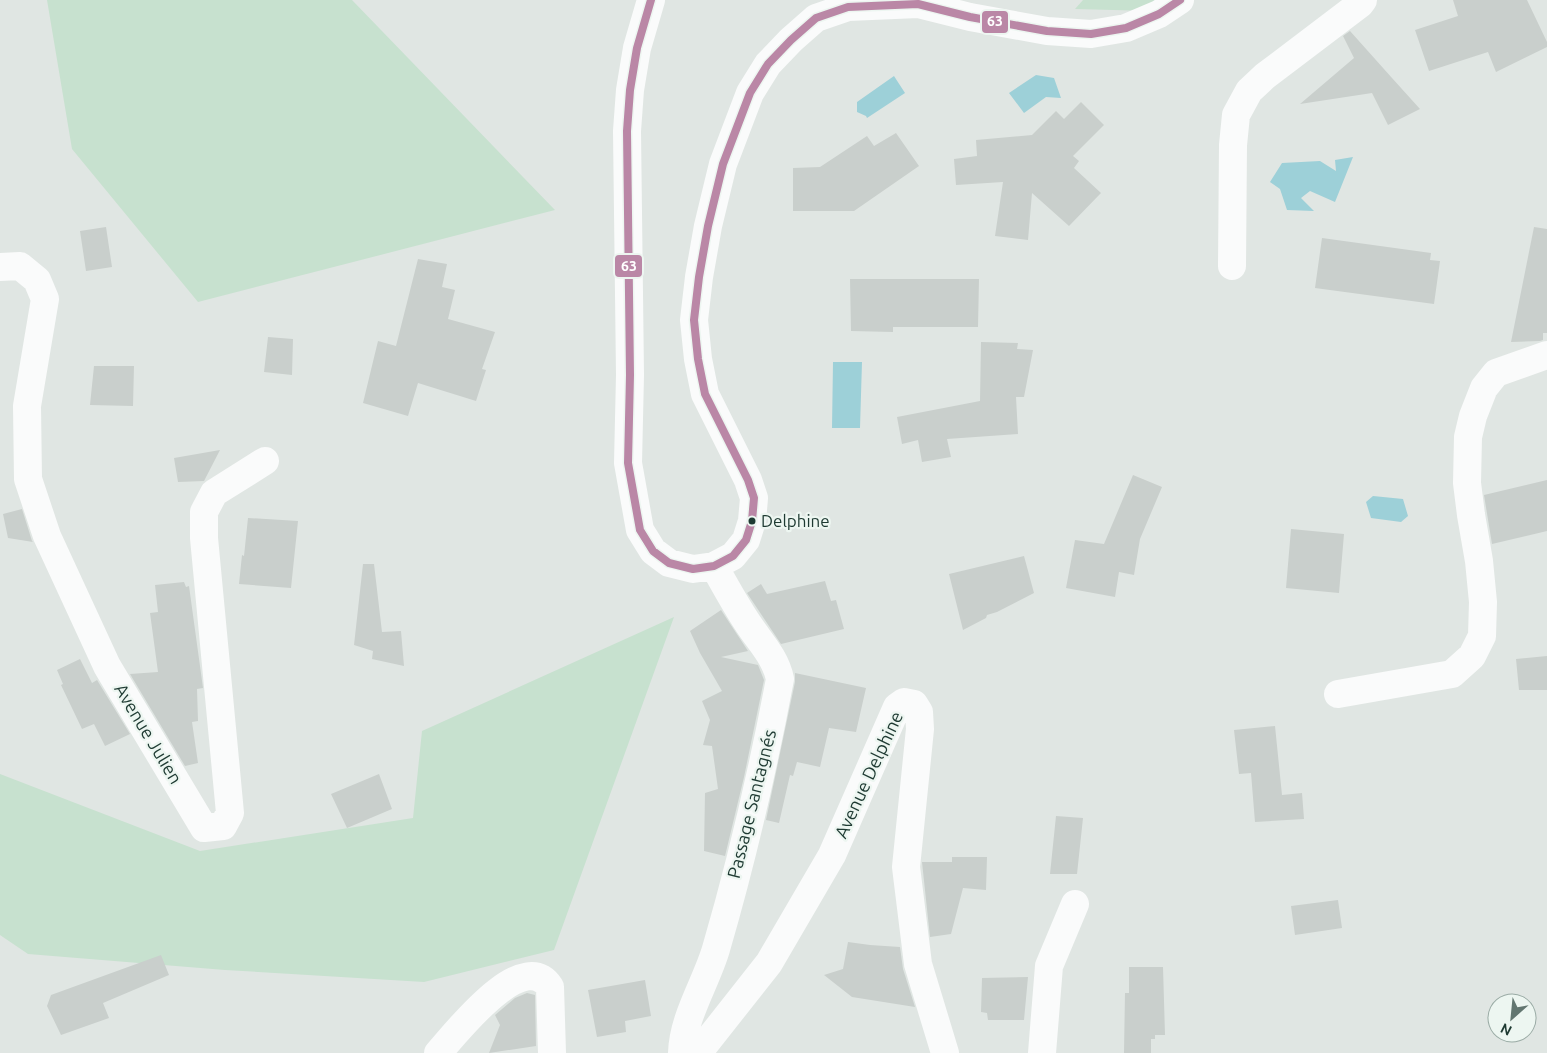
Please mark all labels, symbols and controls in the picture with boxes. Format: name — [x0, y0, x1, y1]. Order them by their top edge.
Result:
line badge: 63 — [981, 10, 1009, 34]
text: 63 — [987, 13, 1003, 29]
line badge: 63 — [614, 254, 643, 278]
text: 63 — [621, 258, 637, 274]
place label: Delphine — [761, 511, 830, 530]
marker: Delphine — [747, 516, 757, 526]
street label: Avenue Julien — [111, 680, 187, 787]
street label: Avenue Delphine — [830, 708, 906, 841]
street label: Passage Santagnés — [723, 727, 779, 880]
north arrow — [1487, 993, 1537, 1043]
text: N — [1498, 1020, 1514, 1039]

